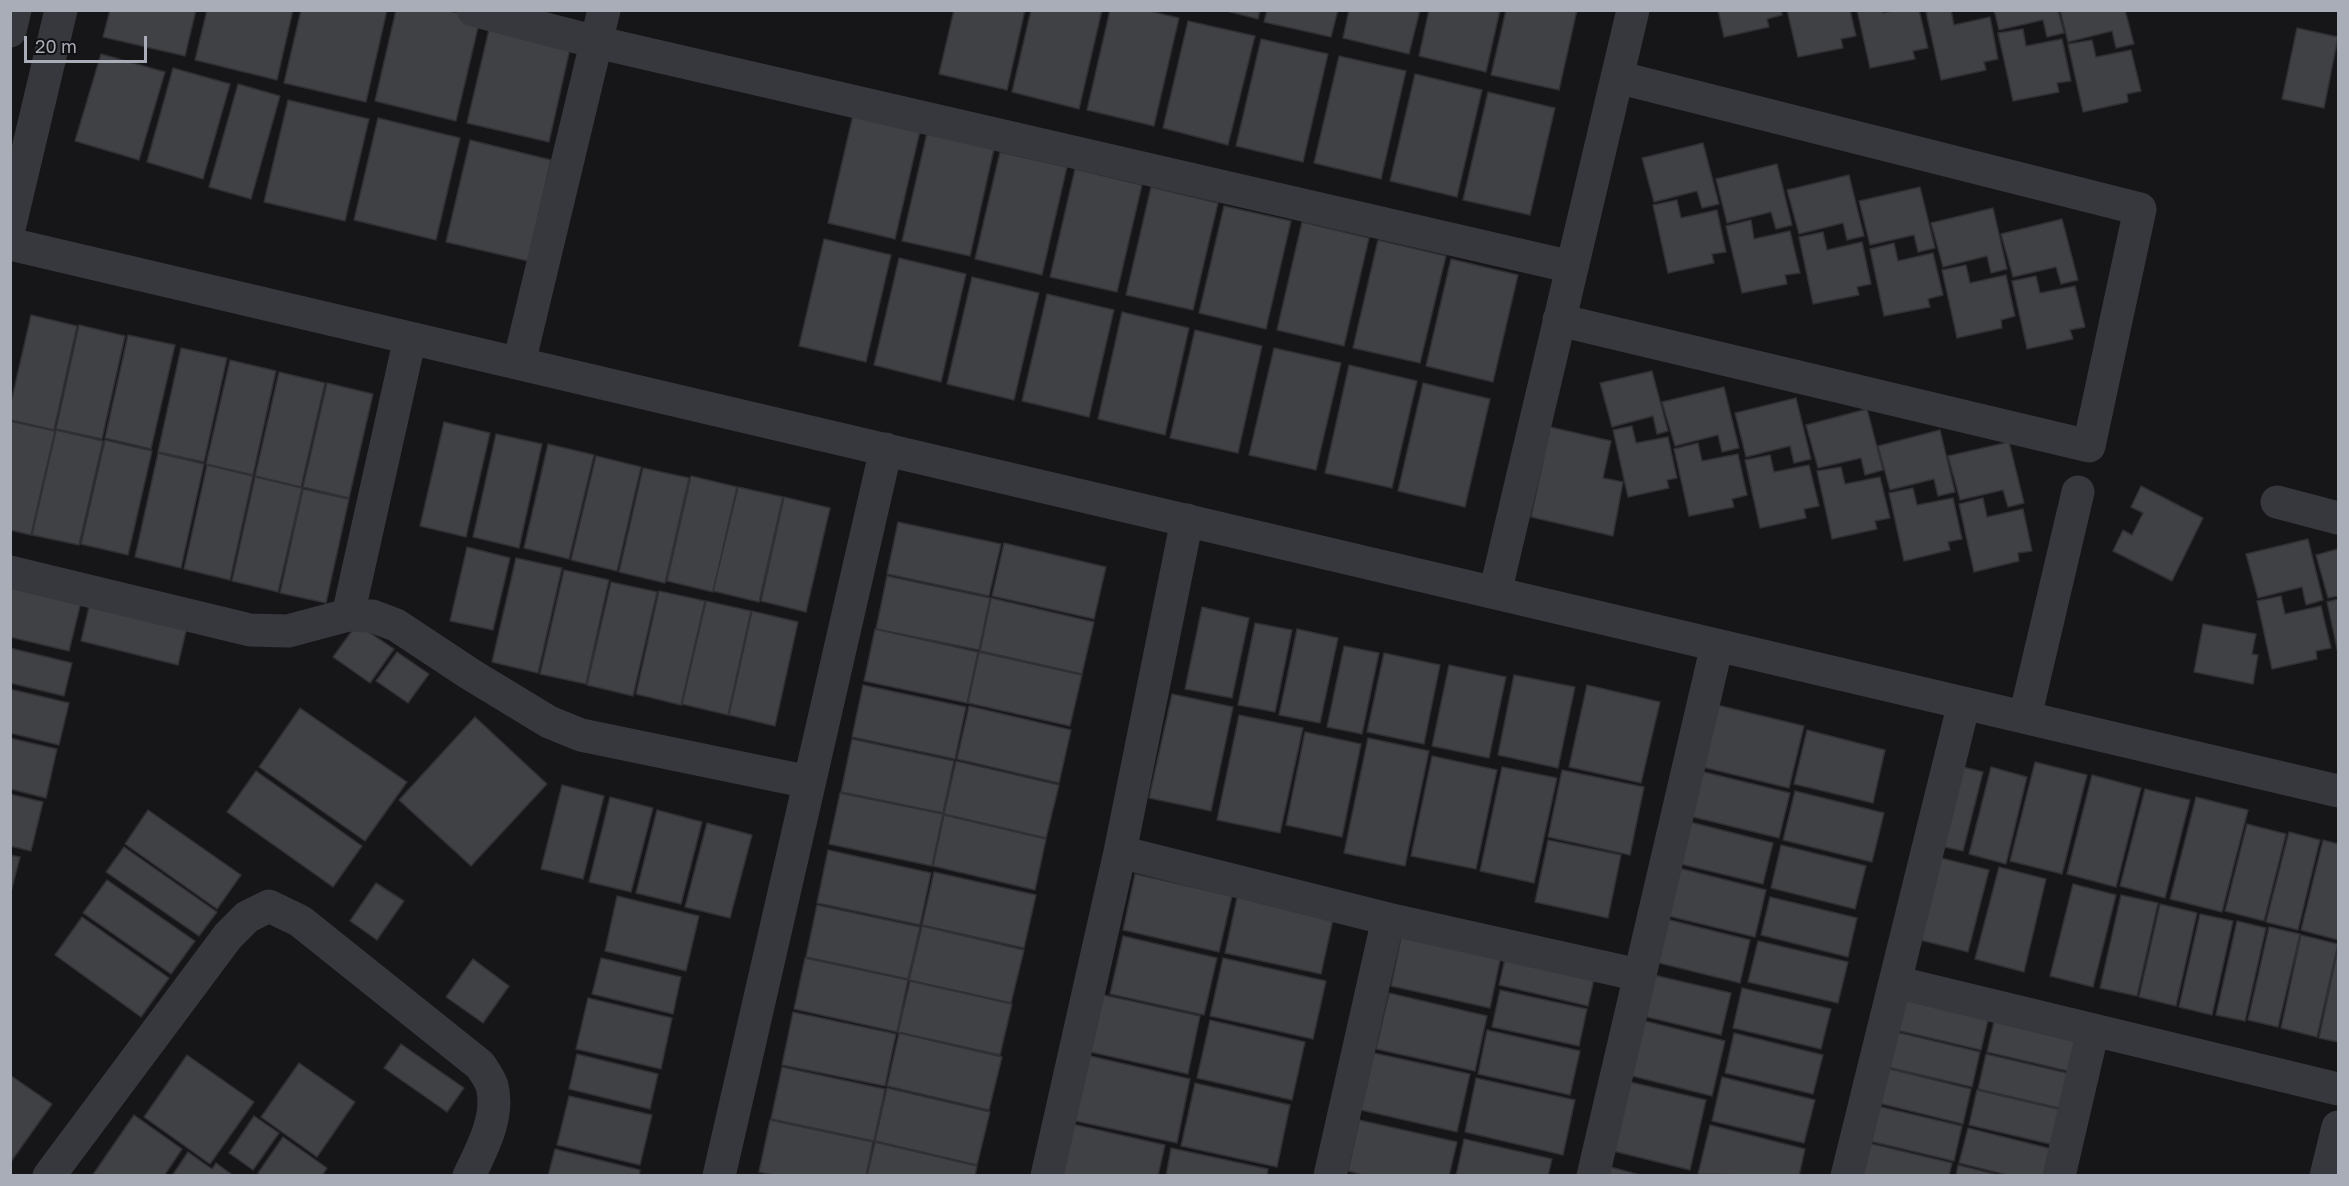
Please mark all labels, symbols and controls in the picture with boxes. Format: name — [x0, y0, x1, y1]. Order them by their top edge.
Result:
scale bar — [27, 24, 150, 62]
text: 20 m — [35, 35, 77, 57]

